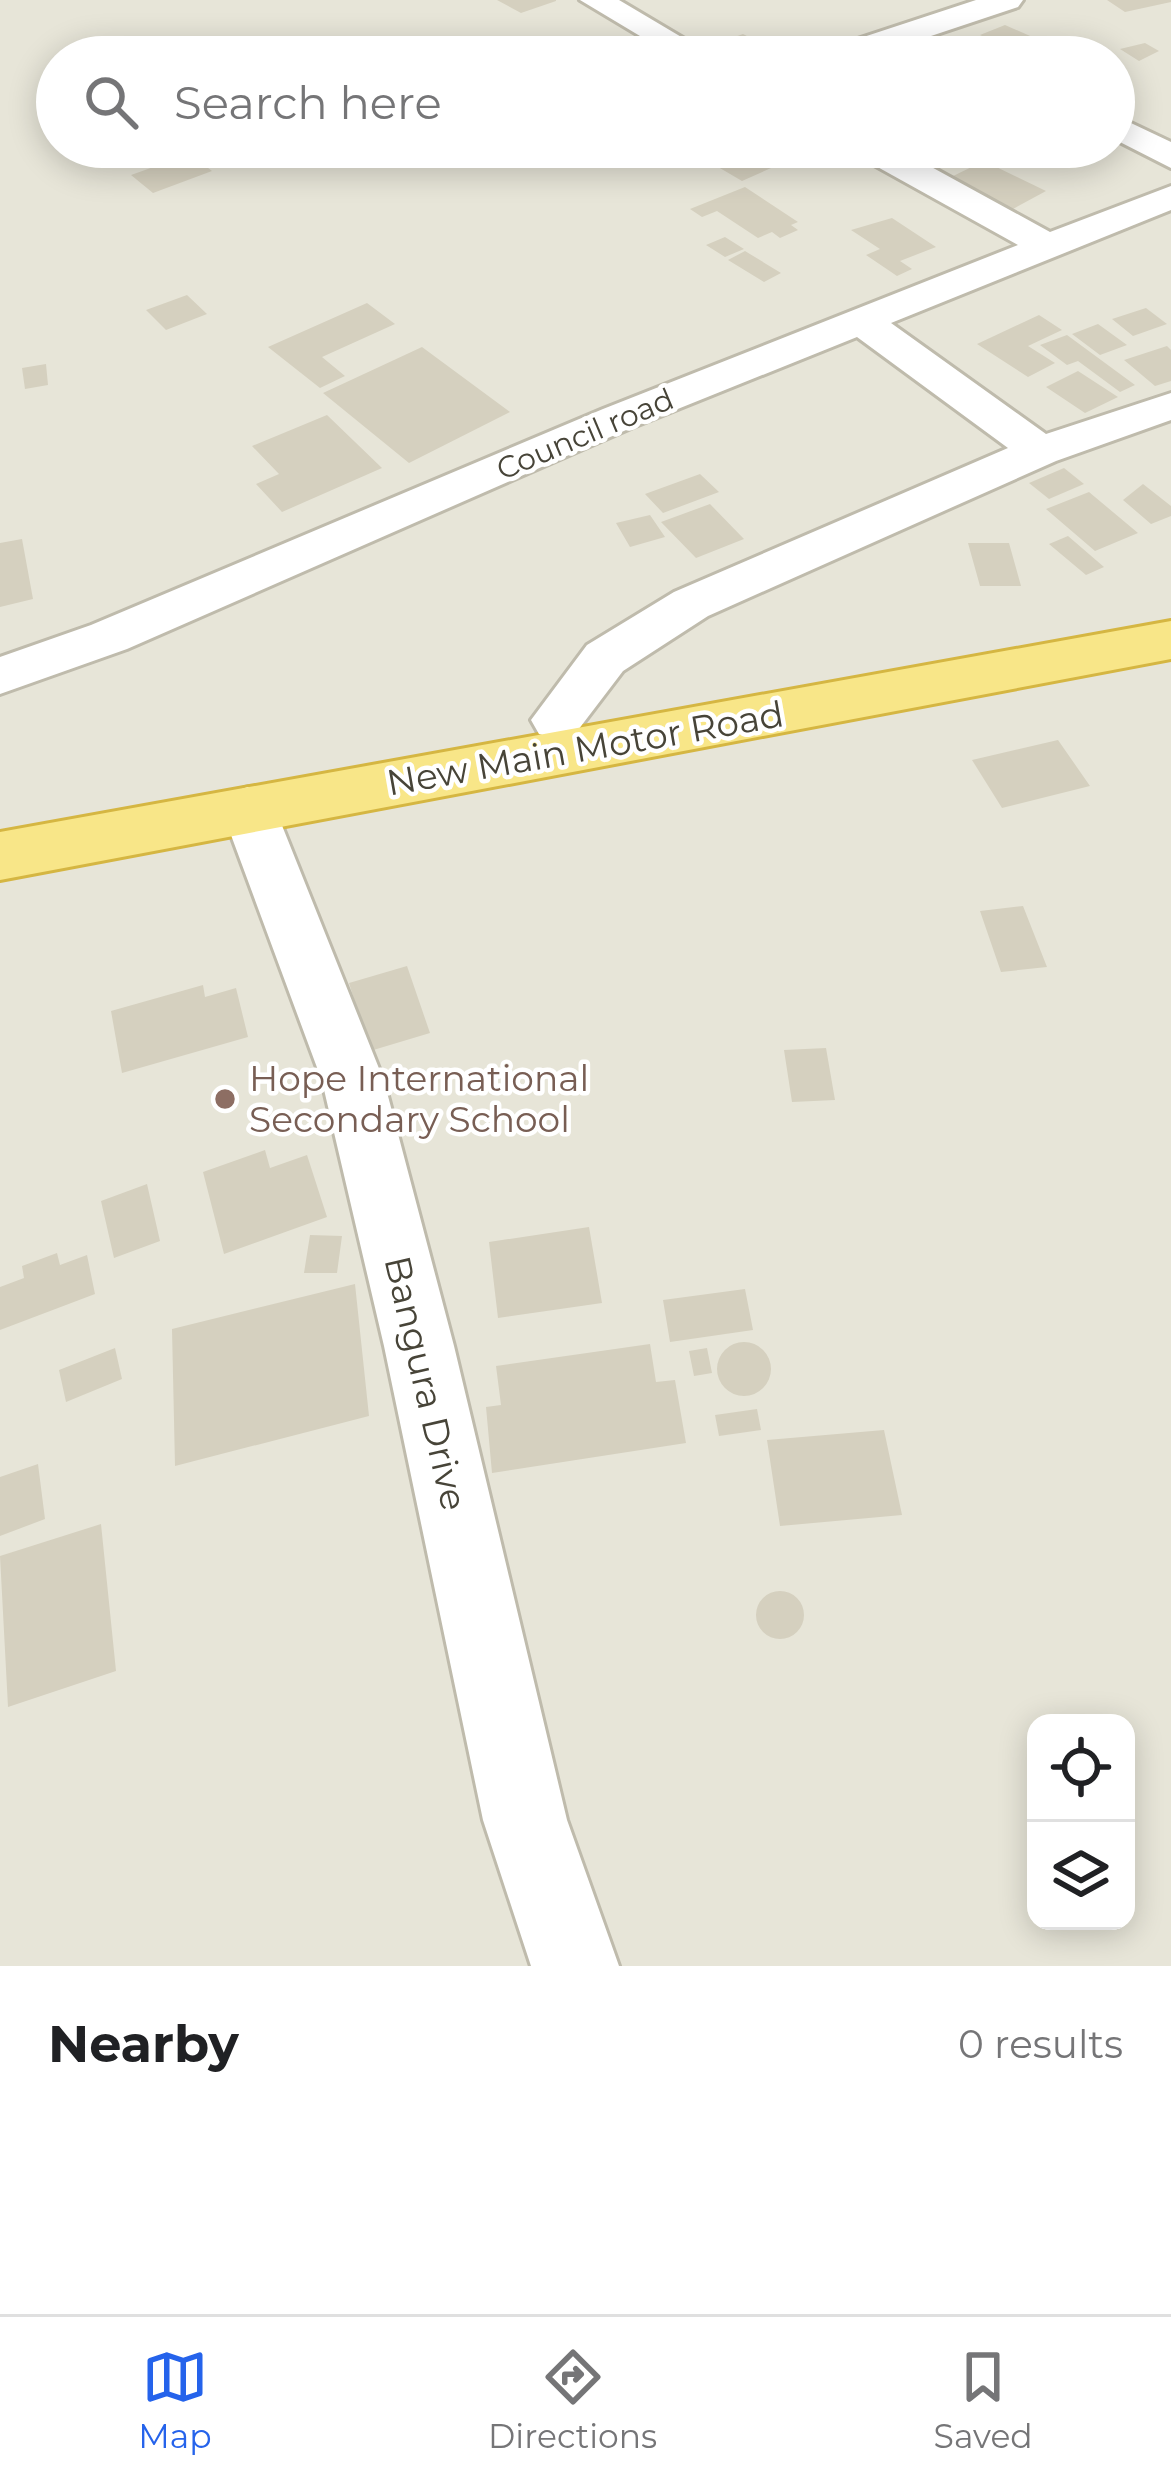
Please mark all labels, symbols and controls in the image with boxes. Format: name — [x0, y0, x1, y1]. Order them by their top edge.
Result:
search box — [36, 36, 1135, 168]
icon: search — [78, 69, 144, 135]
text: Search here — [174, 75, 442, 130]
street label: Council road — [491, 380, 679, 488]
street label: New Main Motor Road — [383, 691, 787, 805]
place label: Hope International Secondary School — [249, 1056, 589, 1141]
marker: Hope International Secondary School — [212, 1086, 238, 1112]
street label: Bangura Drive — [375, 1252, 477, 1514]
map controls — [1027, 1714, 1135, 1930]
button: locate — [1027, 1714, 1135, 1822]
button: layers — [1027, 1822, 1135, 1930]
text: Nearby — [48, 2013, 239, 2075]
text: 0 results — [958, 2020, 1123, 2068]
tab: Map — [138, 2344, 212, 2456]
tab: Directions — [488, 2344, 657, 2456]
tab: Saved — [934, 2344, 1033, 2456]

